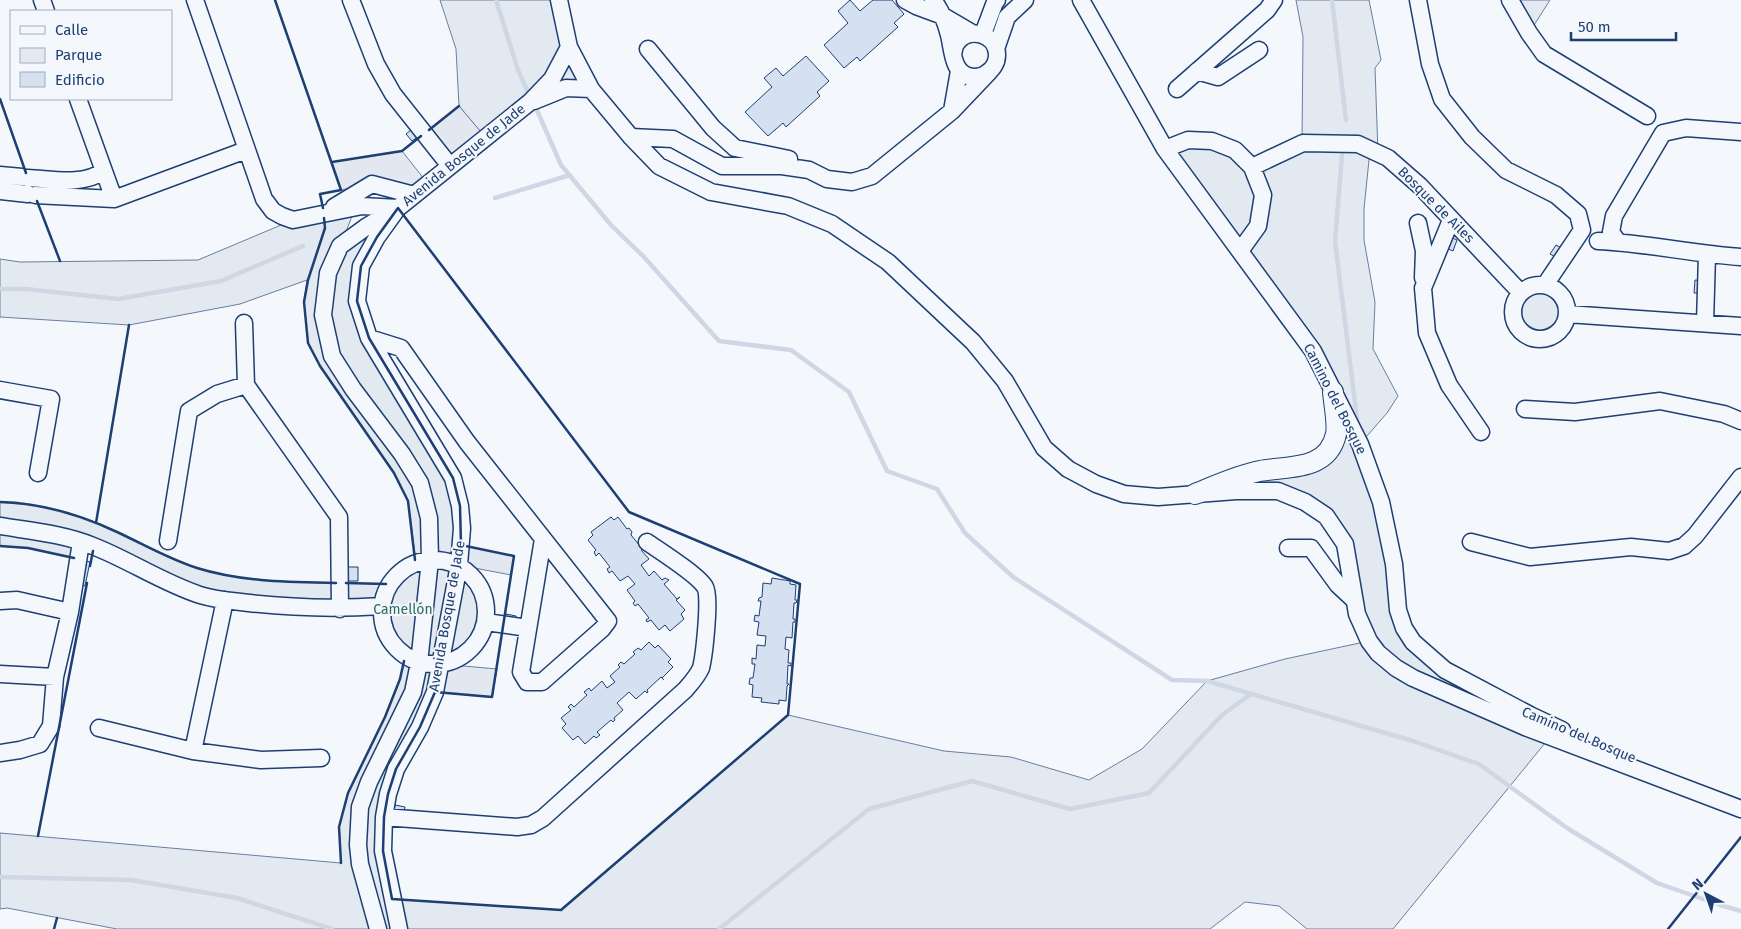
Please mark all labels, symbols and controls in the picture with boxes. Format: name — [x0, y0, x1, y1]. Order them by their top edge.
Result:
legend — [10, 10, 172, 100]
scale bar — [1571, 10, 1676, 42]
text: 50 m — [1578, 18, 1611, 36]
text: Calle — [55, 21, 88, 39]
text: Parque — [55, 46, 102, 64]
text: Edificio — [55, 71, 105, 89]
street label: Avenida Bosque de Jade — [399, 100, 529, 210]
street label: Bosque de Ailes — [1394, 163, 1478, 247]
street label: Camino del Bosque — [1300, 341, 1370, 457]
street label: Avenida Bosque de Jade — [425, 539, 469, 693]
park label: Camellón — [373, 601, 433, 618]
street label: Camino del Bosque — [1519, 703, 1639, 767]
north arrow — [1681, 869, 1731, 919]
text: N — [1689, 875, 1707, 894]

